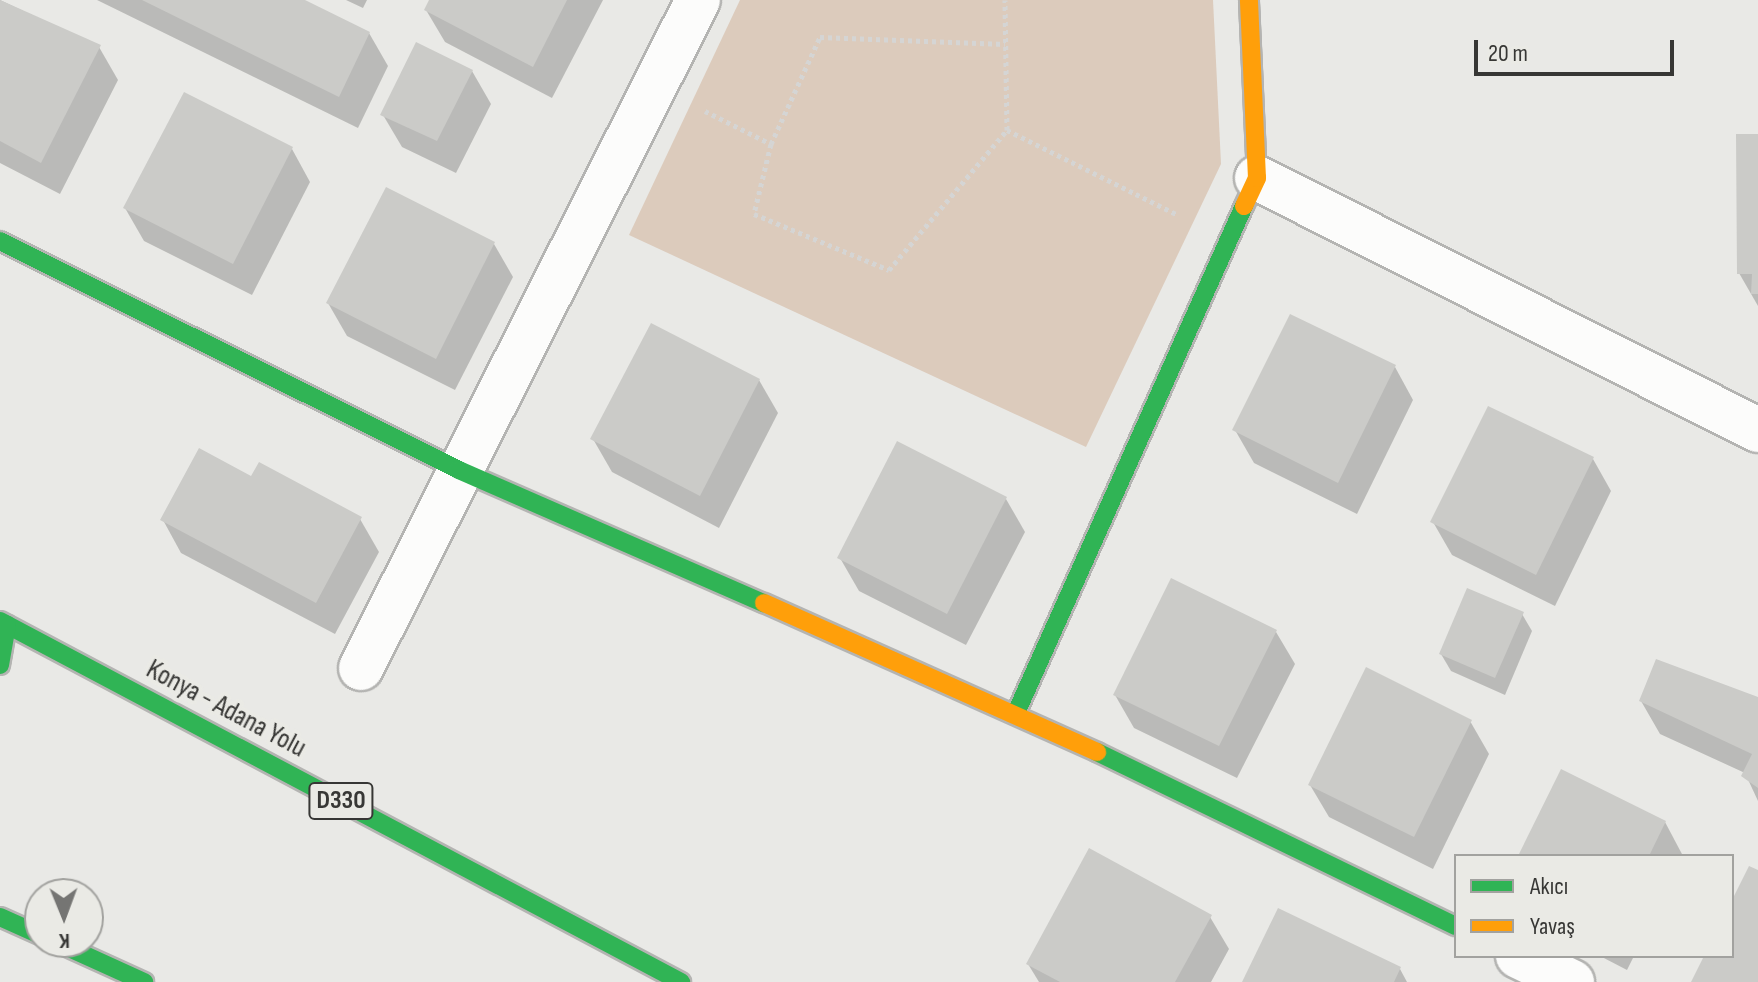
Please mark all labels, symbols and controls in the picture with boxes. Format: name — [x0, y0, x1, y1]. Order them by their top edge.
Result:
scale bar — [1478, 24, 1678, 74]
text: 20 m — [1488, 39, 1528, 68]
street label: Konya - Adana Yolu — [140, 653, 312, 765]
road number: D330 — [307, 779, 375, 823]
legend — [1454, 854, 1734, 958]
text: Akıcı — [1530, 872, 1568, 901]
north arrow — [24, 878, 104, 958]
text: Yavaş — [1530, 912, 1575, 941]
text: K — [59, 927, 70, 954]

